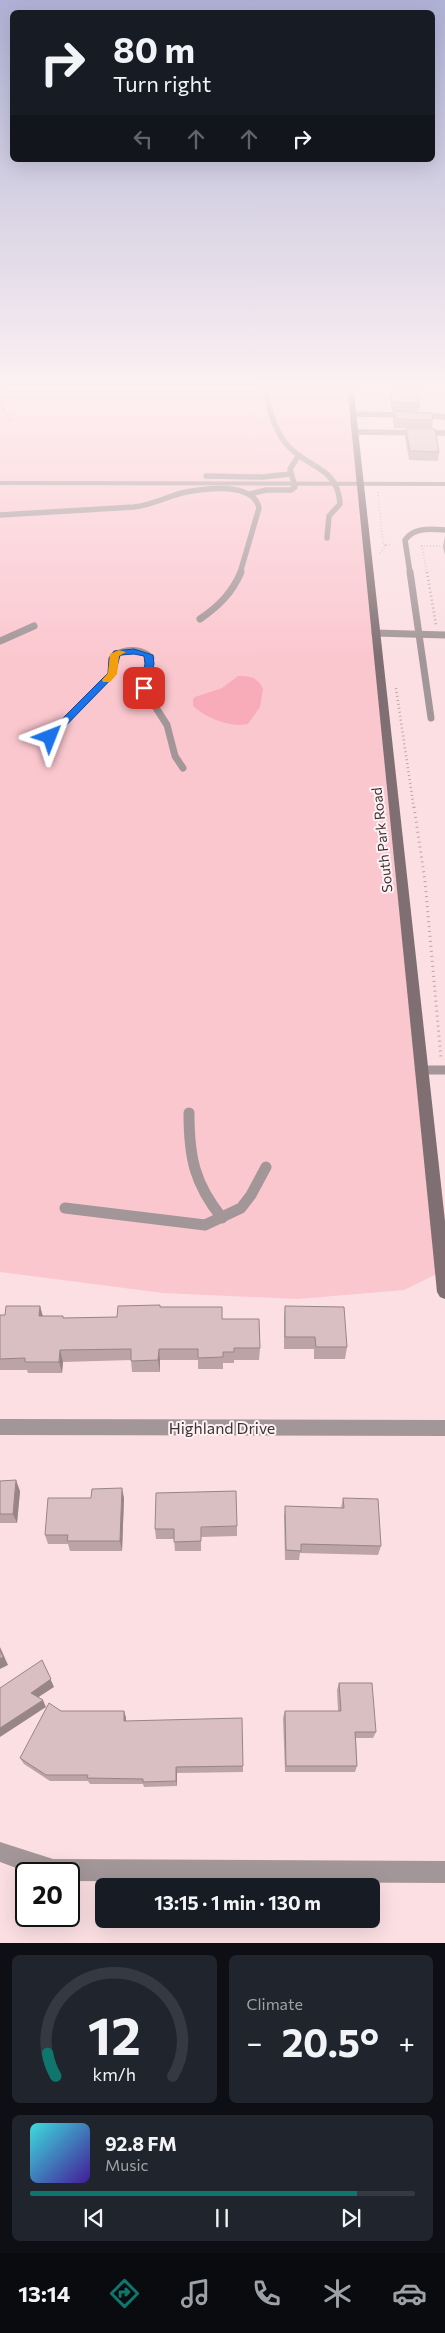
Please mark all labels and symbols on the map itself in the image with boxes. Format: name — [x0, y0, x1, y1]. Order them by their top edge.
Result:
pin — [123, 667, 165, 709]
position arrow — [23, 710, 75, 762]
street label: South Park Road — [368, 787, 395, 893]
street label: Highland Drive — [169, 1418, 275, 1437]
speed limit sign: 20 — [15, 1862, 80, 1927]

